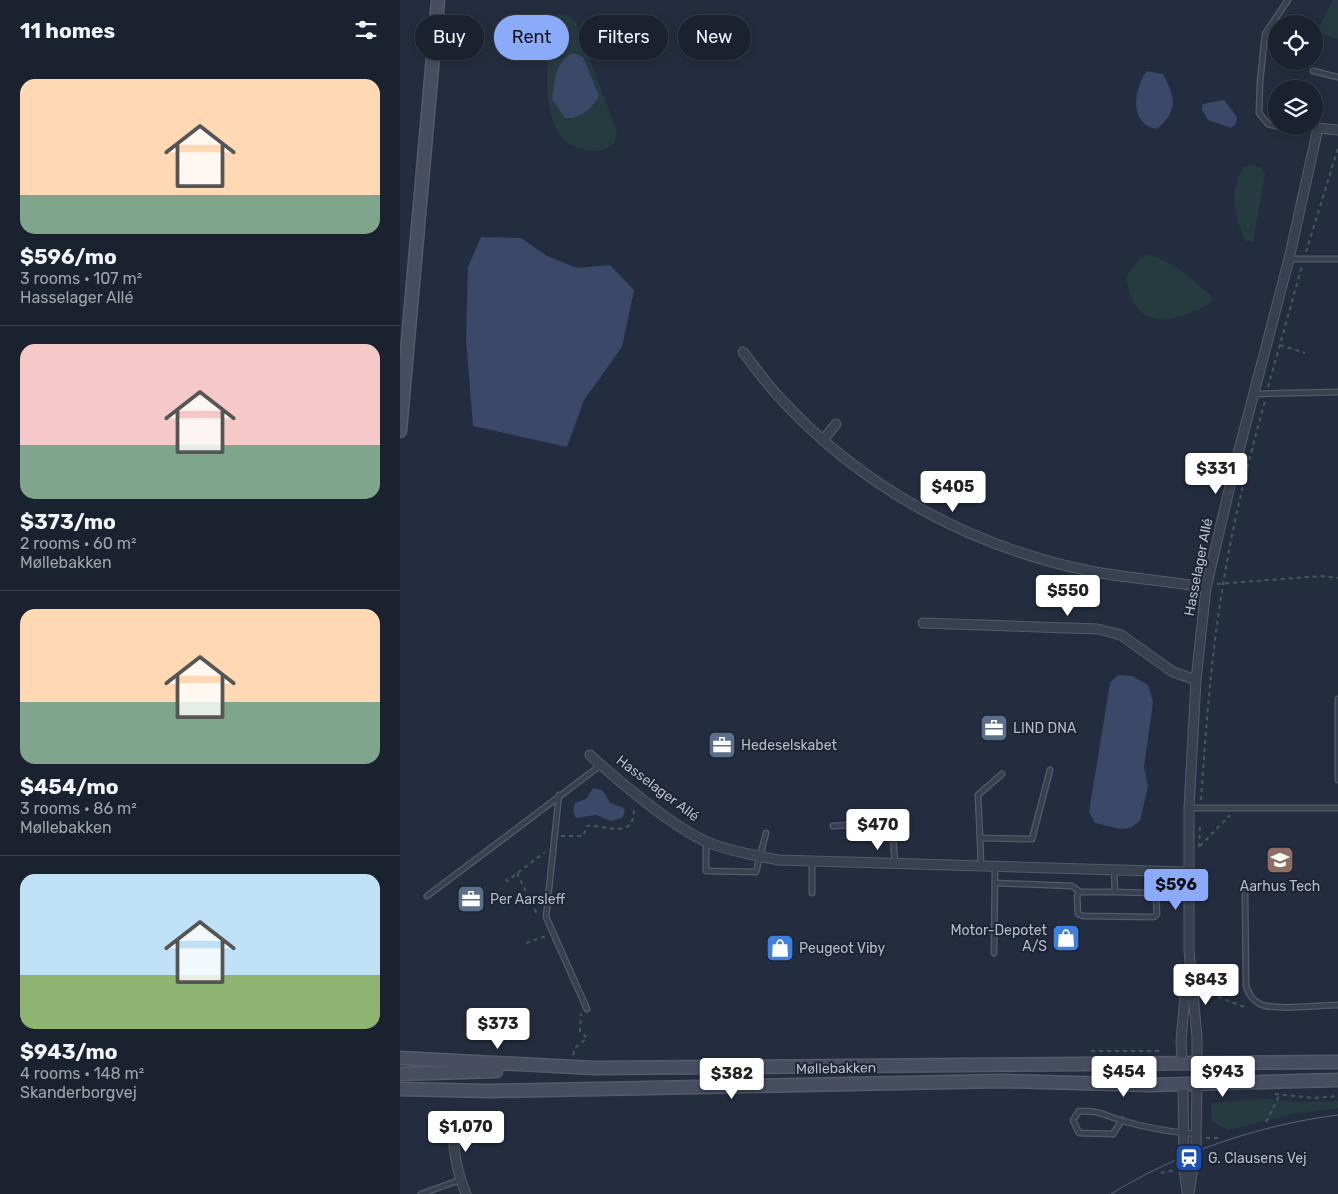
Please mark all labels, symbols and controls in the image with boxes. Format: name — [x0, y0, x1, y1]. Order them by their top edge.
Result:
chip: Buy — [415, 15, 484, 60]
chip: Rent — [494, 15, 569, 60]
chip: Filters — [579, 15, 668, 60]
chip: New — [678, 15, 751, 60]
map controls — [1268, 15, 1323, 135]
button: locate — [1268, 15, 1323, 70]
icon: filters — [352, 16, 380, 44]
text: 11 homes — [20, 18, 115, 43]
button: layers — [1268, 80, 1323, 135]
icon: home — [155, 111, 245, 201]
text: $596/mo — [20, 244, 117, 269]
text: 3 rooms · 107 m² — [20, 269, 142, 288]
text: Hasselager Allé — [20, 288, 133, 307]
icon: home — [155, 377, 245, 467]
pin: $331 — [1186, 452, 1246, 495]
text: $331 — [1196, 459, 1236, 478]
pin: $405 — [923, 470, 983, 513]
text: $405 — [932, 477, 974, 496]
text: $373/mo — [20, 509, 116, 534]
street label: Hasselager Allé — [1181, 517, 1216, 617]
text: 2 rooms · 60 m² — [20, 534, 137, 553]
text: Møllebakken — [20, 553, 112, 572]
pin: $550 — [1038, 574, 1098, 617]
text: $550 — [1047, 581, 1089, 600]
icon: home — [155, 642, 245, 732]
office icon: LIND DNA — [979, 713, 1009, 743]
place label: LIND DNA — [1013, 720, 1077, 737]
office icon: Hedeselskabet — [707, 730, 737, 760]
place label: Hedeselskabet — [741, 737, 837, 754]
street label: Hasselager Allé — [613, 752, 703, 825]
text: $454/mo — [20, 774, 119, 799]
text: 3 rooms · 86 m² — [20, 799, 137, 818]
pin: $470 — [848, 808, 908, 851]
text: $470 — [857, 815, 899, 834]
text: Møllebakken — [20, 818, 112, 837]
school or university icon: Aarhus Tech — [1265, 845, 1295, 875]
pin: $596 — [1146, 868, 1206, 911]
text: $596 — [1155, 875, 1197, 894]
place label: Aarhus Tech — [1240, 878, 1320, 895]
office icon: Per Aarsleff — [456, 884, 486, 914]
place label: Per Aarsleff — [490, 891, 566, 908]
icon: home — [155, 907, 245, 997]
place label: Motor-Depotet A/S — [950, 922, 1048, 955]
shop icon: Motor-Depotet A/S — [1051, 923, 1081, 953]
shop icon: Peugeot Viby — [765, 933, 795, 963]
place label: Peugeot Viby — [799, 940, 885, 957]
pin: $843 — [1176, 964, 1236, 1006]
text: $843 — [1185, 970, 1228, 989]
pin: $373 — [468, 1008, 528, 1050]
text: $373 — [478, 1014, 518, 1033]
text: $943/mo — [20, 1039, 118, 1064]
pin: $454 — [1094, 1056, 1154, 1098]
pin: $943 — [1193, 1056, 1253, 1098]
pin: $382 — [702, 1058, 762, 1100]
street label: Møllebakken — [796, 1059, 876, 1078]
text: $454 — [1103, 1062, 1145, 1081]
text: $943 — [1202, 1062, 1244, 1081]
text: 4 rooms · 148 m² — [20, 1064, 144, 1083]
text: $382 — [711, 1064, 753, 1083]
text: Skanderborgvej — [20, 1083, 137, 1102]
pin: $1,070 — [425, 1110, 507, 1153]
text: $1,070 — [439, 1117, 493, 1136]
station icon: G. Clausens Vej — [1174, 1143, 1204, 1173]
place label: G. Clausens Vej — [1208, 1150, 1307, 1167]

